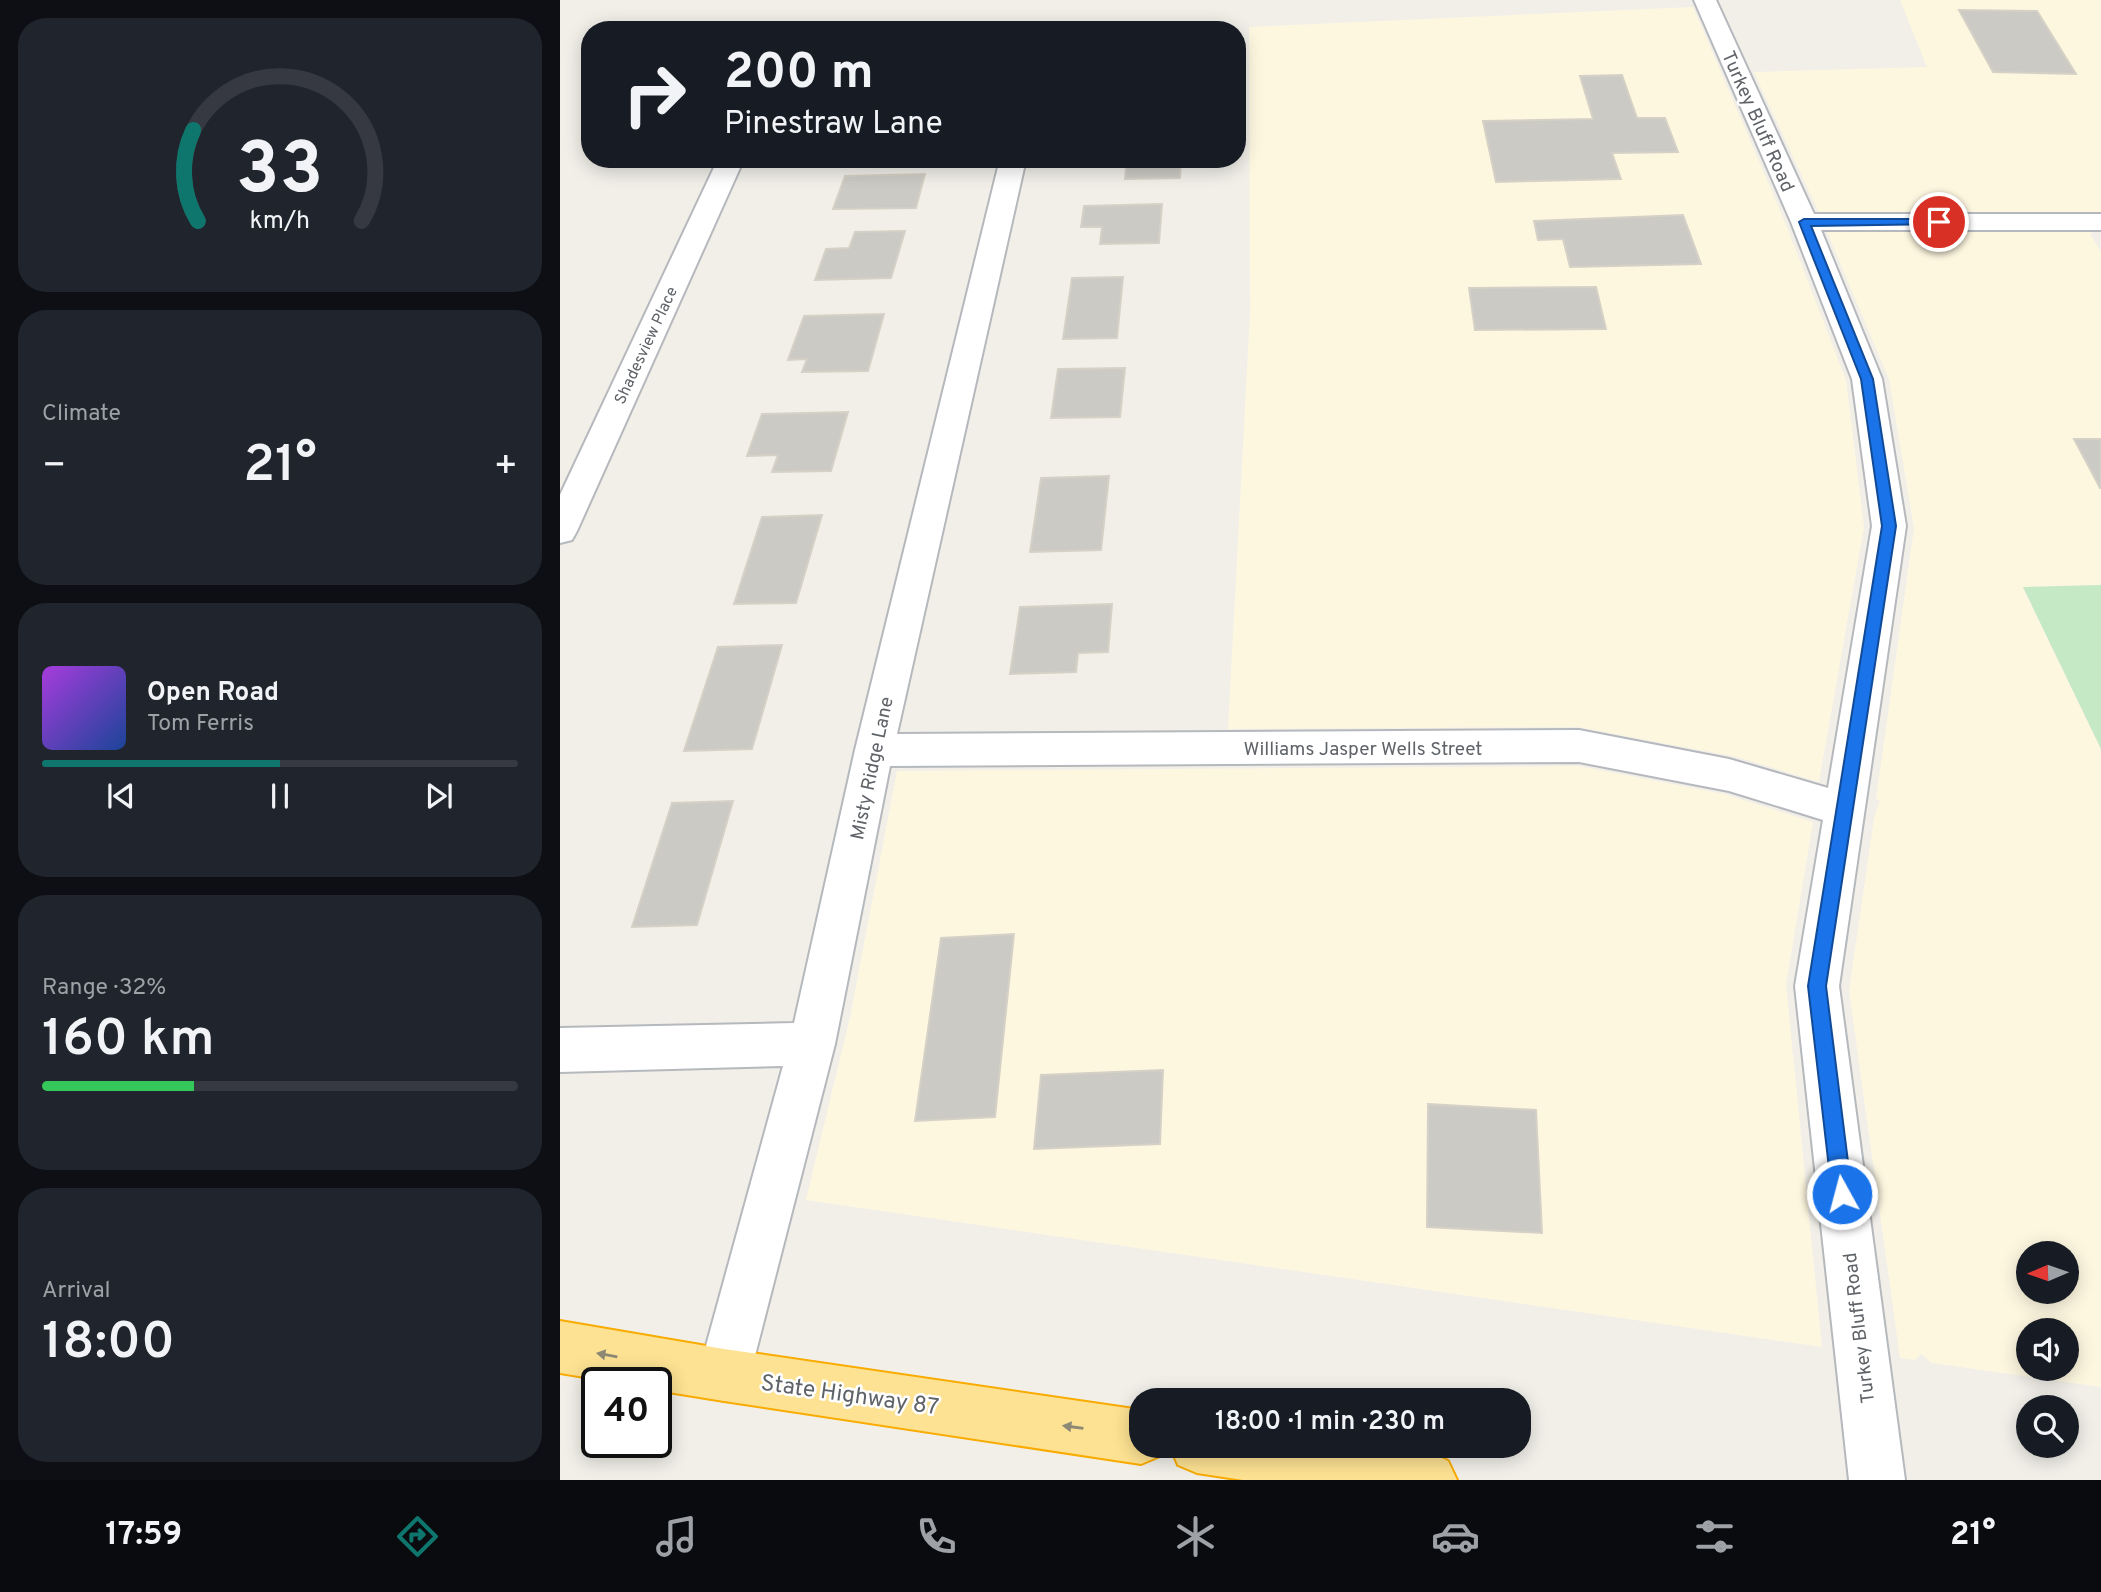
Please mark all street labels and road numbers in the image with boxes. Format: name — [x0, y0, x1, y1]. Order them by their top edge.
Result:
street label: Turkey Bluff Road — [1715, 48, 1799, 196]
street label: Shadesview Place — [611, 284, 683, 408]
street label: Misty Ridge Lane — [846, 695, 900, 842]
street label: Williams Jasper Wells Street — [1244, 738, 1482, 762]
street label: Turkey Bluff Road — [1839, 1251, 1881, 1405]
street label: State Highway 87 — [759, 1370, 940, 1423]

